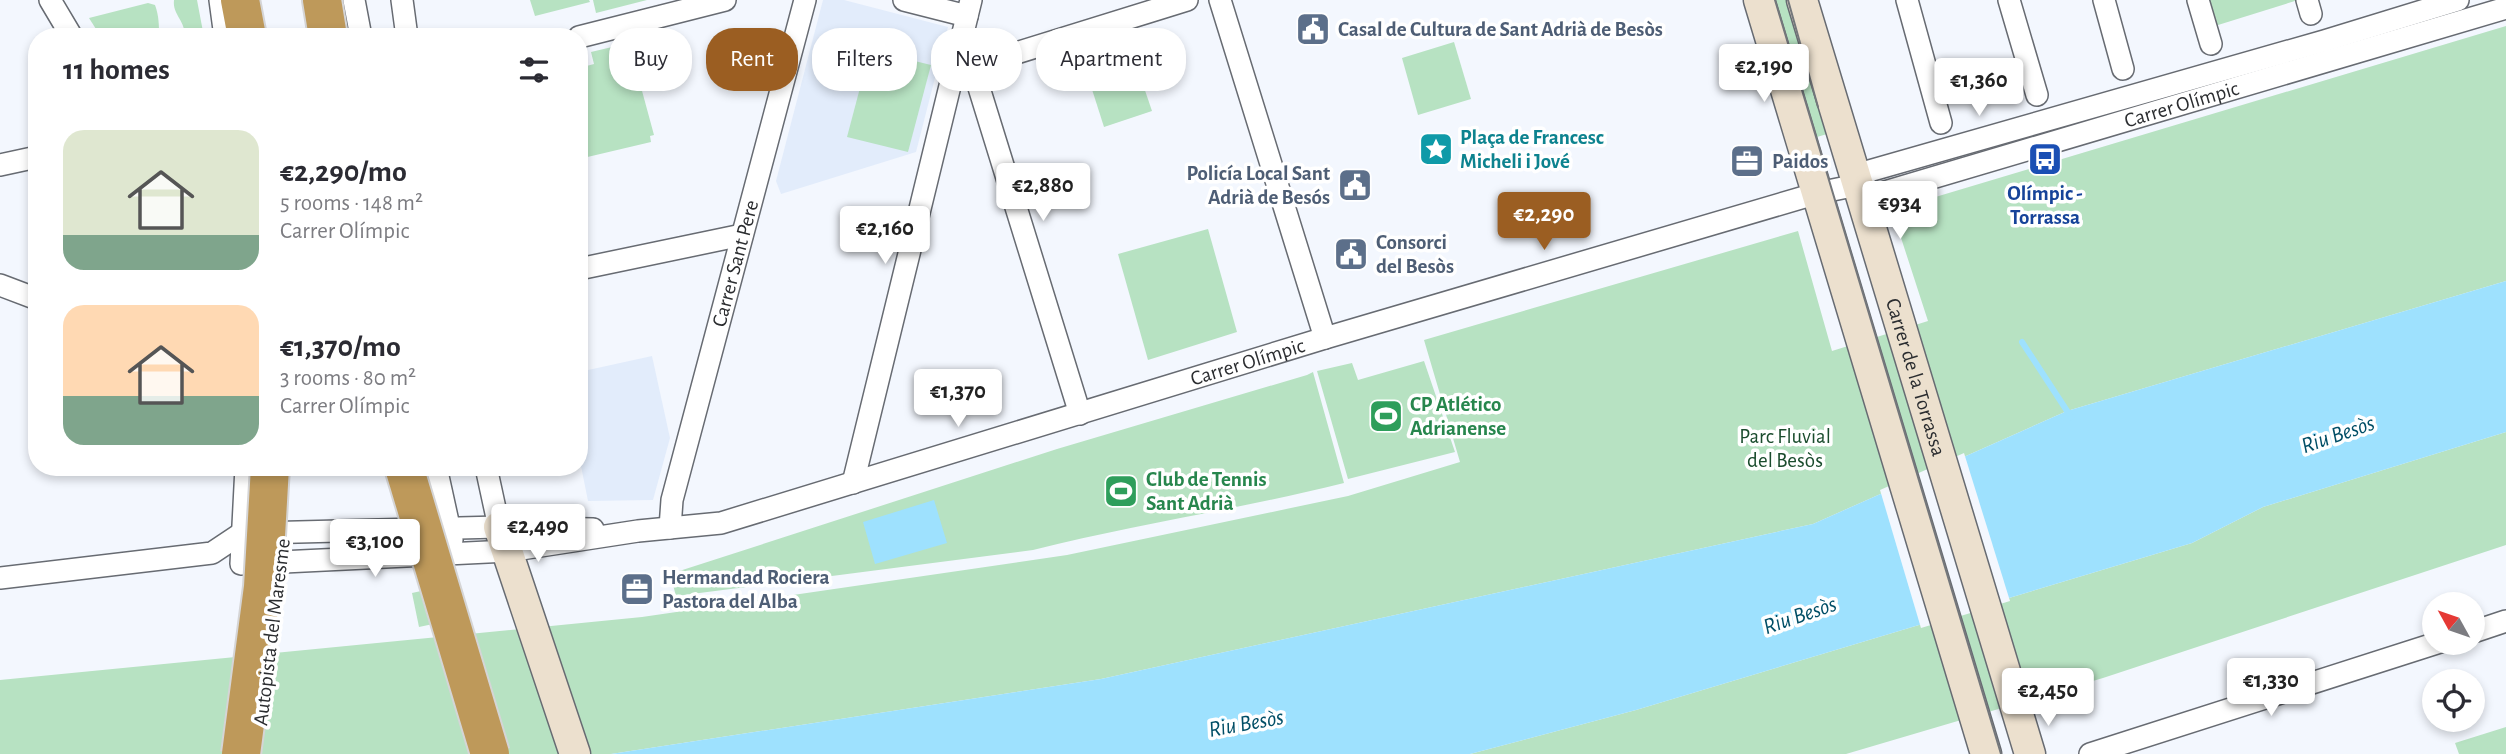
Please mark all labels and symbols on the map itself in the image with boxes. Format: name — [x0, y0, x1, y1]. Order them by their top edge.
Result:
public building icon: Casal de Cultura de Sant Adrià de Besòs — [1294, 10, 1332, 48]
place label: Casal de Cultura de Sant Adrià de Besòs — [1338, 19, 1663, 40]
pin: €2,190 — [1707, 44, 1821, 104]
pin: €1,360 — [1922, 58, 2036, 118]
street label: Carrer Olímpic — [2122, 77, 2241, 131]
place label: Plaça de Francesc Micheli i Jové — [1460, 127, 1604, 172]
place icon: Plaça de Francesc Micheli i Jové — [1417, 130, 1455, 168]
bus stop icon: Olímpic - Torrassa — [2026, 140, 2064, 178]
office icon: Paidos — [1728, 142, 1766, 180]
place label: Paidos — [1772, 151, 1828, 172]
place label: Policía Local Sant Adrià de Besós — [1187, 163, 1330, 208]
pin: €2,880 — [986, 164, 1100, 223]
public building icon: Policía Local Sant Adrià de Besós — [1336, 166, 1374, 204]
pin: €934 — [1859, 182, 1941, 241]
place label: Olímpic - Torrassa — [2007, 183, 2083, 228]
pin: €2,290 — [1487, 192, 1601, 252]
street label: Carrer Sant Pere — [708, 198, 762, 329]
pin: €2,160 — [828, 206, 942, 266]
place label: Consorci del Besòs — [1376, 232, 1454, 277]
public building icon: Consorci del Besòs — [1332, 235, 1370, 273]
street label: Carrer de la Torrassa — [1882, 296, 1950, 459]
street label: Carrer Olímpic — [1188, 334, 1307, 389]
pin: €1,370 — [901, 370, 1015, 429]
place label: CP Atlético Adrianense — [1410, 394, 1506, 439]
sports icon: CP Atlético Adrianense — [1367, 397, 1405, 435]
water label: Riu Besòs — [2298, 412, 2378, 458]
park label: Parc Fluvial del Besòs — [1739, 426, 1831, 471]
place label: Club de Tennis Sant Adrià — [1146, 469, 1267, 514]
sports icon: Club de Tennis Sant Adrià — [1102, 472, 1140, 510]
pin: €2,490 — [481, 504, 595, 564]
pin: €3,100 — [318, 520, 432, 579]
street label: Autopista del Maresme — [250, 537, 294, 727]
place label: Hermandad Rociera Pastora del Alba — [662, 567, 830, 612]
office icon: Hermandad Rociera Pastora del Alba — [618, 570, 656, 608]
north arrow — [2422, 592, 2485, 654]
water label: Riu Besòs — [1760, 593, 1840, 639]
pin: €1,330 — [2214, 658, 2328, 718]
pin: €2,450 — [1991, 668, 2105, 728]
water label: Riu Besòs — [1207, 706, 1285, 742]

